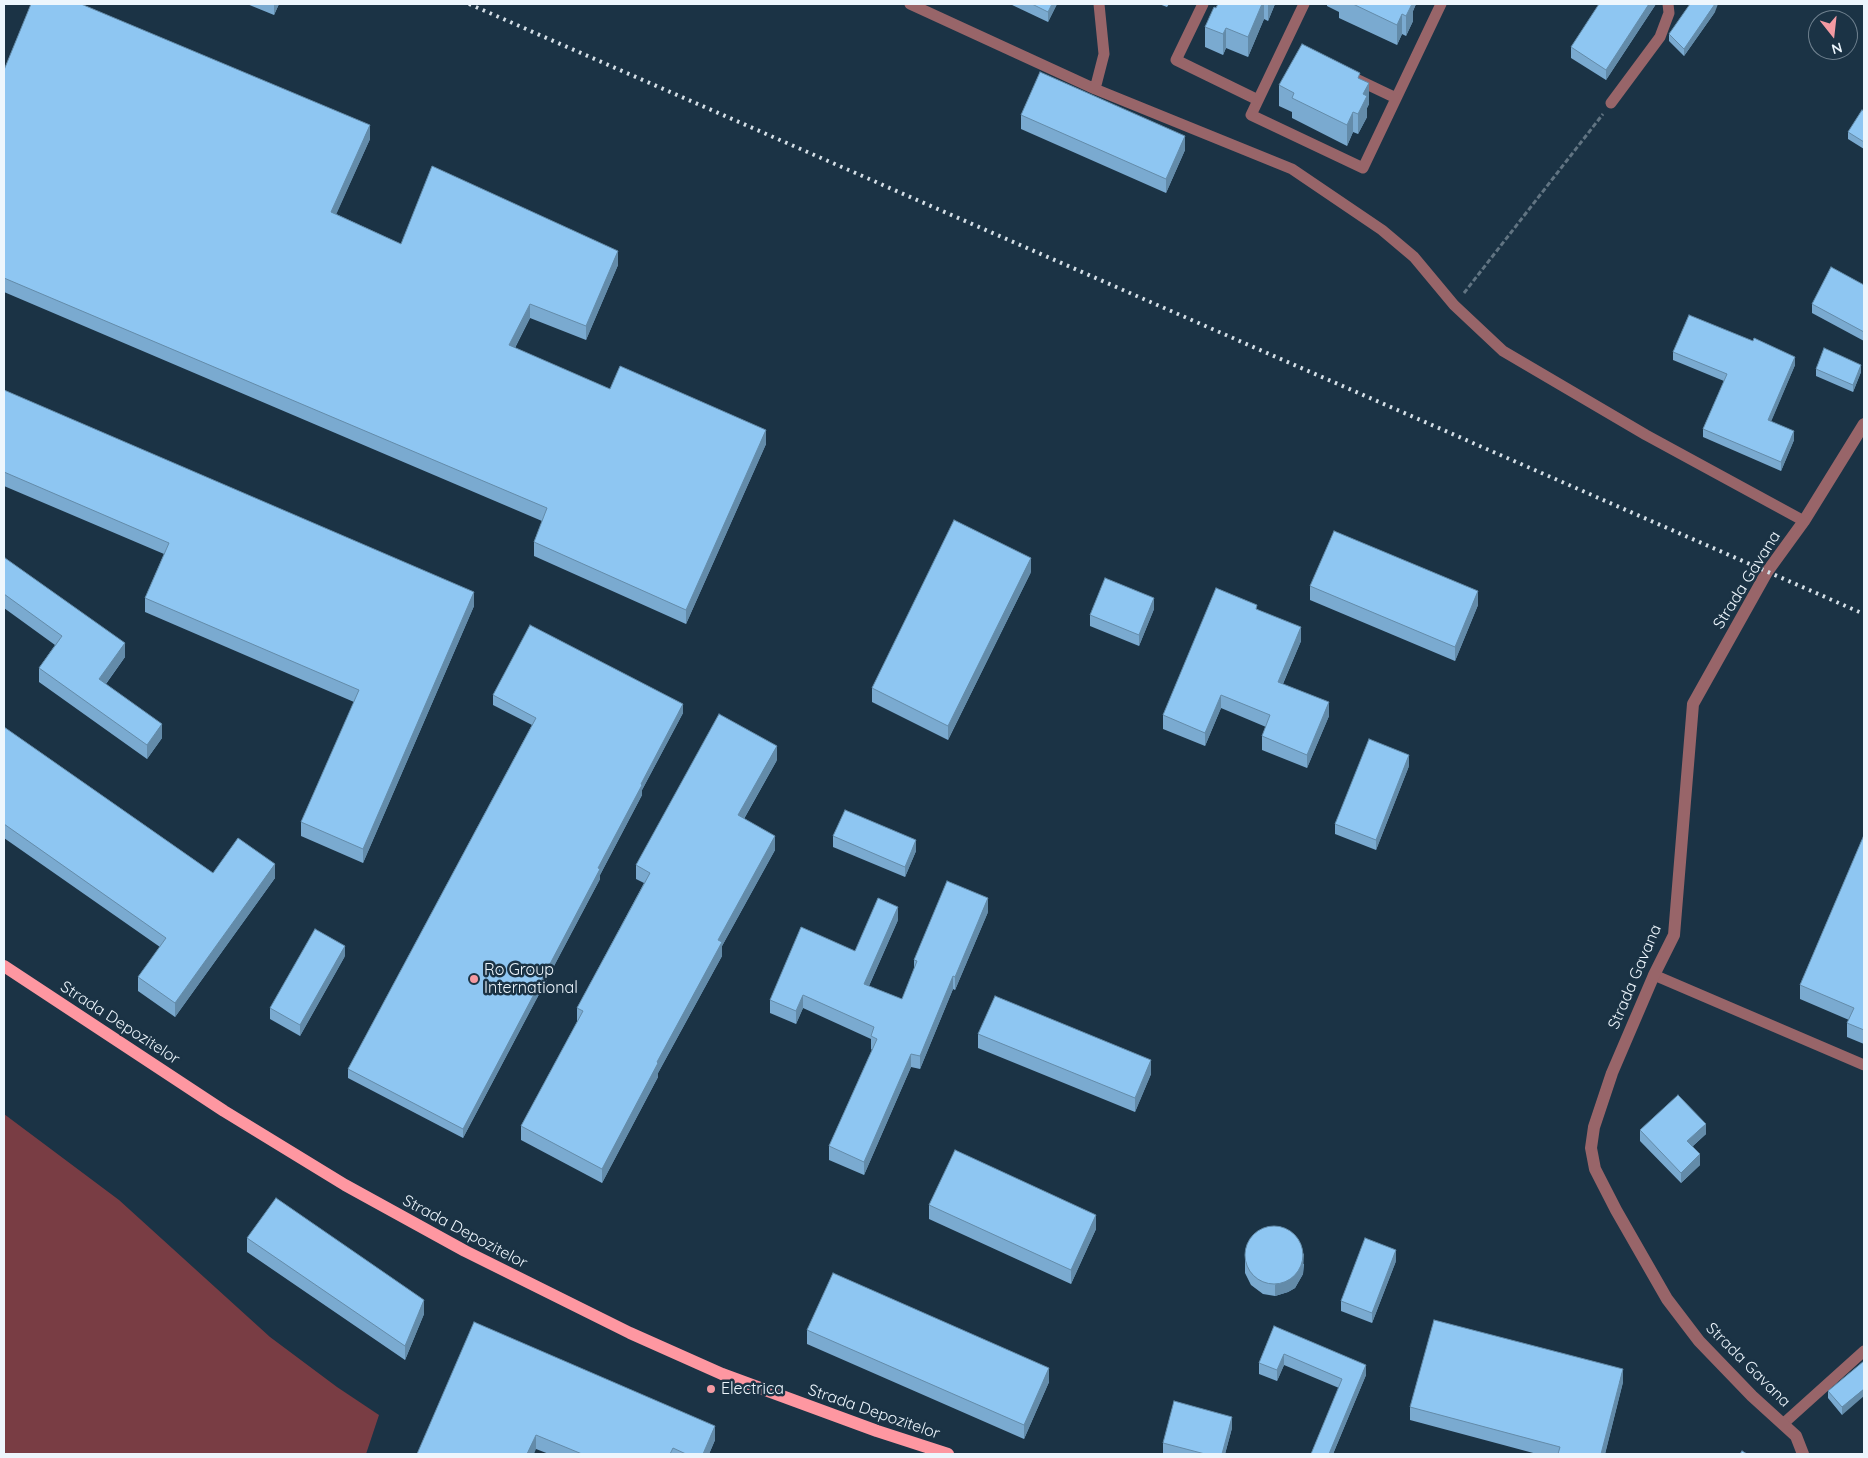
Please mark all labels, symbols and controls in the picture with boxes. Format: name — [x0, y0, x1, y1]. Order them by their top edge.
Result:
north arrow — [1808, 10, 1858, 60]
text: N — [1829, 38, 1844, 59]
street label: Strada Gavana — [1709, 528, 1785, 632]
street label: Strada Gavana — [1604, 922, 1666, 1032]
place label: Ro Group International — [484, 960, 578, 998]
marker: Ro Group International — [468, 973, 480, 985]
street label: Strada Depozitelor — [57, 977, 183, 1069]
street label: Strada Depozitelor — [399, 1191, 531, 1273]
street label: Strada Gavana — [1702, 1319, 1794, 1411]
place label: Electrica — [721, 1379, 784, 1399]
street label: Strada Depozitelor — [805, 1380, 943, 1444]
marker: Electrica — [705, 1383, 717, 1395]

